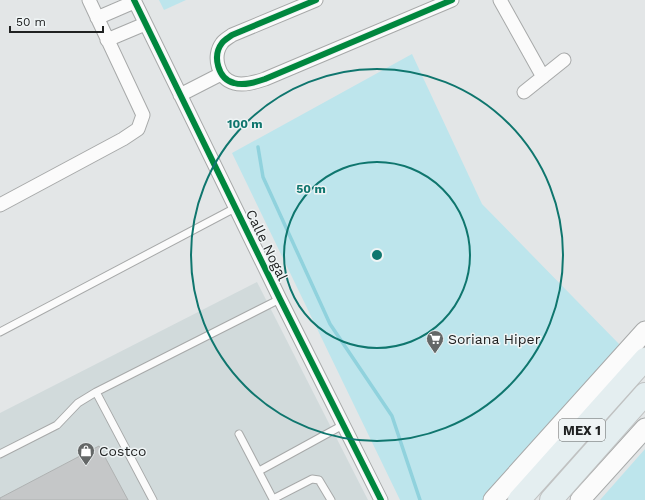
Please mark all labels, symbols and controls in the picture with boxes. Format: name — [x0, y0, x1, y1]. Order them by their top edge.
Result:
scale bar — [10, 8, 103, 34]
text: 50 m — [16, 15, 46, 29]
text: 100 m — [227, 117, 263, 131]
text: 50 m — [296, 182, 326, 196]
street label: Calle Nogal — [243, 207, 291, 284]
centre of rings — [370, 248, 384, 262]
supermarket icon: Soriana Hiper — [425, 329, 445, 354]
place label: Soriana Hiper — [448, 331, 541, 347]
road number: MEX 1 — [559, 419, 605, 441]
shop icon: Costco — [76, 441, 96, 466]
place label: Costco — [99, 443, 147, 459]

